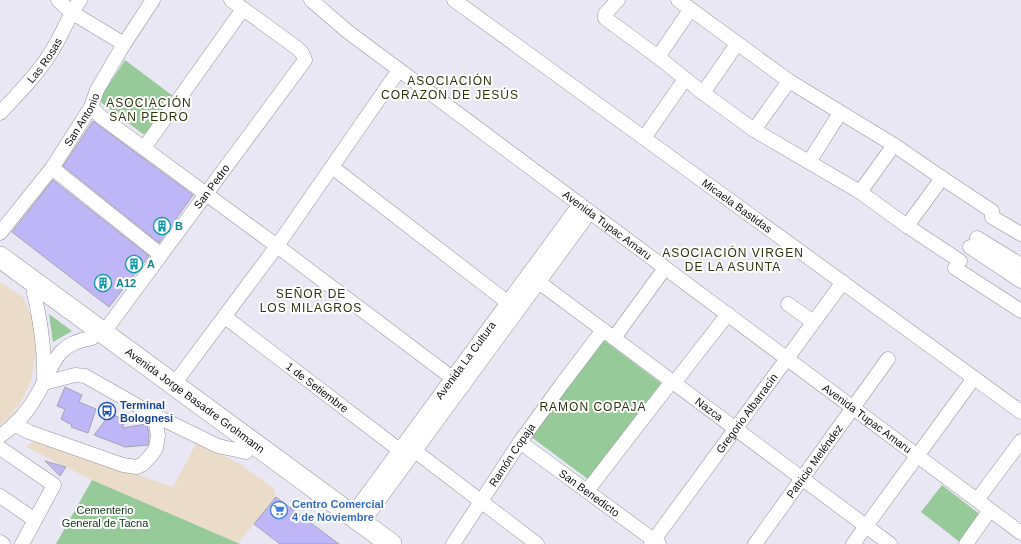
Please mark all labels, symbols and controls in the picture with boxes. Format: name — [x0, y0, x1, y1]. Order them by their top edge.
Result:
street label: Las Rosas — [25, 36, 64, 85]
district label: ASOCIACIÓN CORAZON DE JESÚS — [381, 73, 519, 102]
street label: San Antonio — [62, 92, 101, 148]
district label: ASOCIACIÓN SAN PEDRO — [106, 95, 192, 124]
street label: San Pedro — [191, 162, 232, 211]
street label: Micaela Bastidas — [700, 176, 775, 235]
street label: Avenida Tupac Amaru — [561, 188, 654, 262]
building icon: B — [152, 216, 172, 236]
place label: B — [175, 220, 183, 232]
district label: ASOCIACIÓN VIRGEN DE LA ASUNTA — [662, 245, 804, 274]
building icon: A — [124, 254, 144, 274]
place label: A — [147, 258, 155, 270]
building icon: A12 — [93, 273, 113, 293]
place label: A12 — [116, 277, 136, 289]
district label: SEÑOR DE LOS MILAGROS — [260, 287, 362, 315]
street label: Avenida La Cultura — [433, 318, 499, 401]
street label: Avenida Jorge Basadre Grohmann — [123, 345, 267, 455]
street label: 1 de Setiembre — [284, 360, 351, 415]
street label: Gregorio Albarracín — [714, 371, 780, 455]
street label: Avenida Tupac Amaru — [820, 381, 914, 455]
street label: Nazca — [693, 395, 726, 424]
place label: Terminal Bolognesi — [120, 399, 173, 424]
district label: RAMON COPAJA — [539, 400, 647, 414]
bus stop icon: Terminal Bolognesi — [97, 401, 117, 421]
street label: Ramón Copaja — [487, 420, 538, 489]
street label: Patricio Meléndez — [784, 422, 845, 500]
street label: San Benedicto — [557, 467, 622, 519]
place label: Centro Comercial 4 de Noviembre — [292, 498, 384, 523]
supermarket icon: Centro Comercial 4 de Noviembre — [269, 500, 289, 520]
park label: Cementerio General de Tacna — [62, 504, 149, 529]

